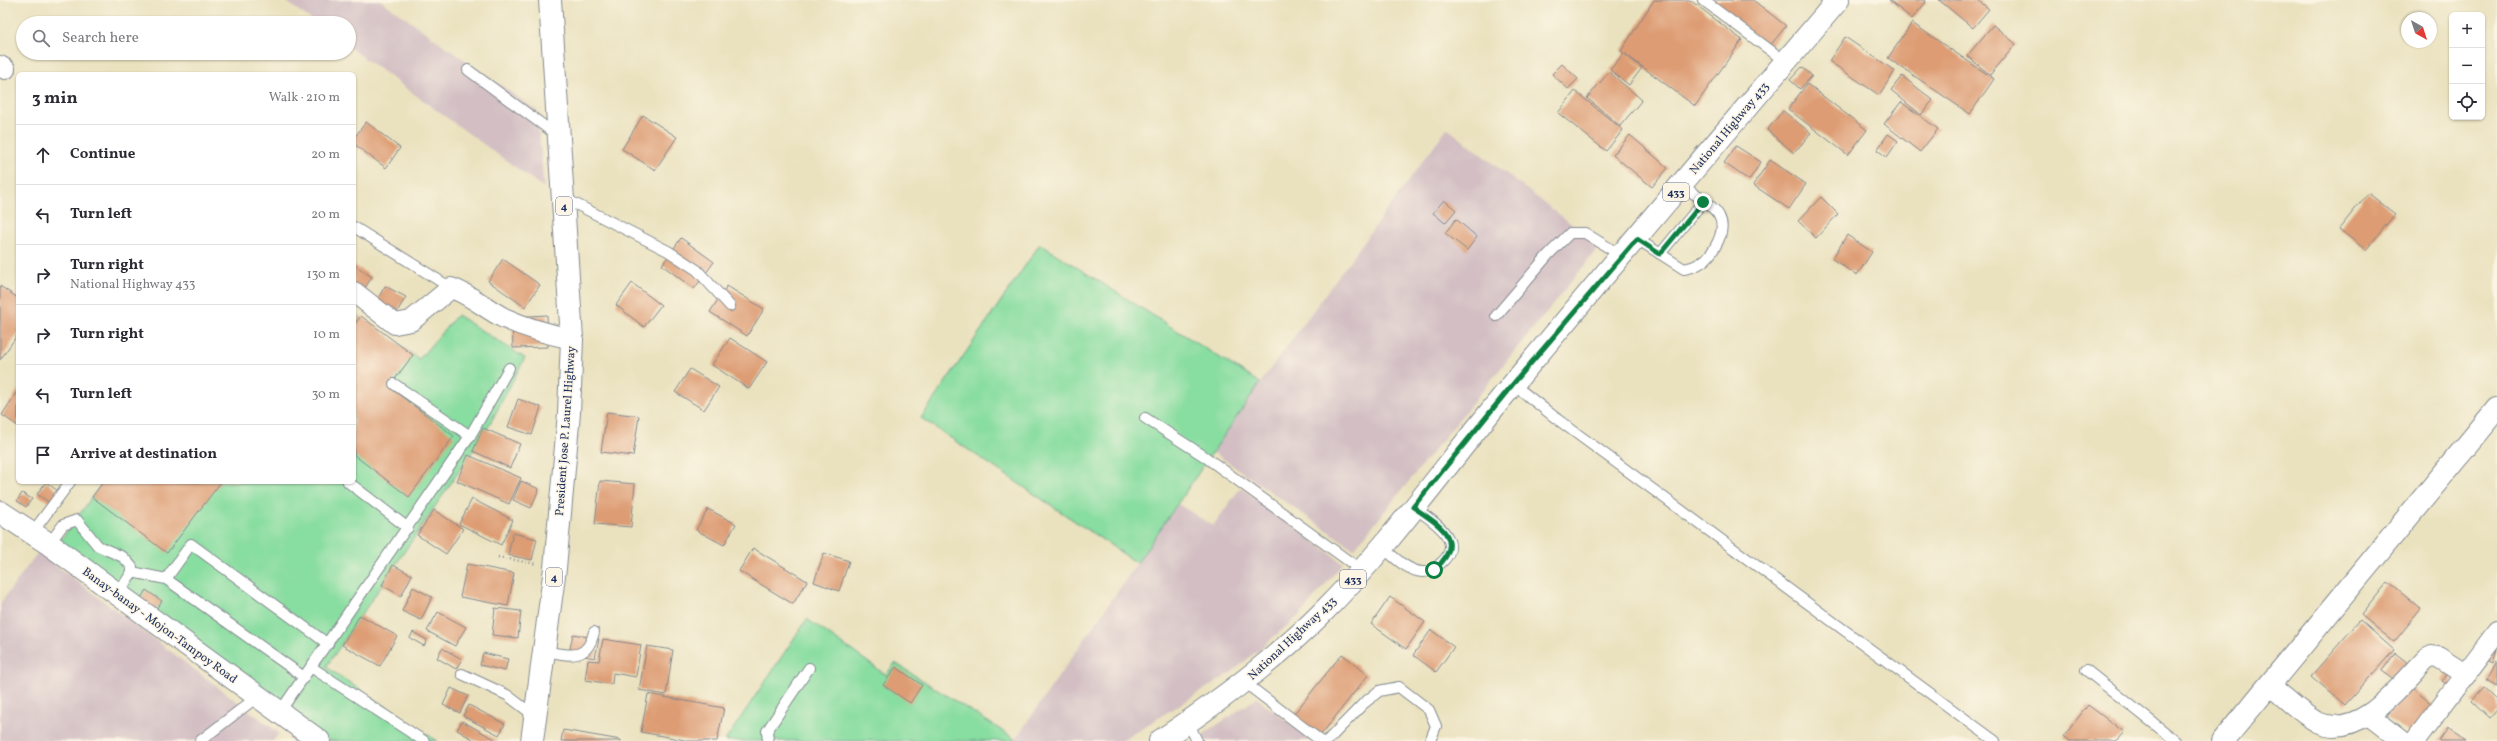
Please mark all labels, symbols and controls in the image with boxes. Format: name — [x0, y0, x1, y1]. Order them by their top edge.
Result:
north arrow — [2401, 12, 2437, 48]
map controls — [2449, 12, 2485, 120]
button: + — [2449, 12, 2485, 48]
search box — [16, 16, 356, 60]
icon: search — [30, 27, 52, 49]
text: Search here — [62, 28, 139, 49]
button: − — [2449, 48, 2485, 84]
street label: National Highway 433 — [1686, 79, 1773, 178]
button: locate — [2449, 84, 2485, 120]
text: 3 min — [32, 87, 78, 110]
text: Walk · 210 m — [269, 89, 340, 107]
icon: ahead — [32, 144, 54, 166]
text: Continue — [70, 144, 135, 165]
text: 20 m — [311, 146, 340, 164]
road number: 433 — [1663, 183, 1689, 201]
route end — [1694, 193, 1712, 211]
road number: 4 — [556, 197, 572, 215]
icon: left — [32, 204, 54, 226]
text: Turn left — [70, 204, 132, 225]
text: 20 m — [311, 206, 340, 224]
text: Turn right — [70, 255, 144, 276]
icon: right — [32, 264, 54, 286]
text: 130 m — [307, 266, 340, 284]
text: National Highway 433 — [70, 276, 196, 294]
icon: right — [32, 324, 54, 346]
text: Turn right — [70, 324, 144, 345]
text: 10 m — [313, 326, 340, 344]
street label: President Jose P. Laurel Highway — [552, 345, 580, 517]
icon: left — [32, 384, 54, 406]
text: Turn left — [70, 384, 132, 405]
text: 30 m — [312, 386, 340, 404]
icon: arrive — [32, 444, 54, 466]
text: Arrive at destination — [70, 444, 217, 465]
route start — [1425, 561, 1443, 579]
street label: Banay-banay - Mojon-Tampoy Road — [79, 564, 240, 688]
road number: 4 — [546, 568, 562, 586]
road number: 433 — [1340, 570, 1366, 588]
street label: National Highway 433 — [1245, 593, 1340, 684]

